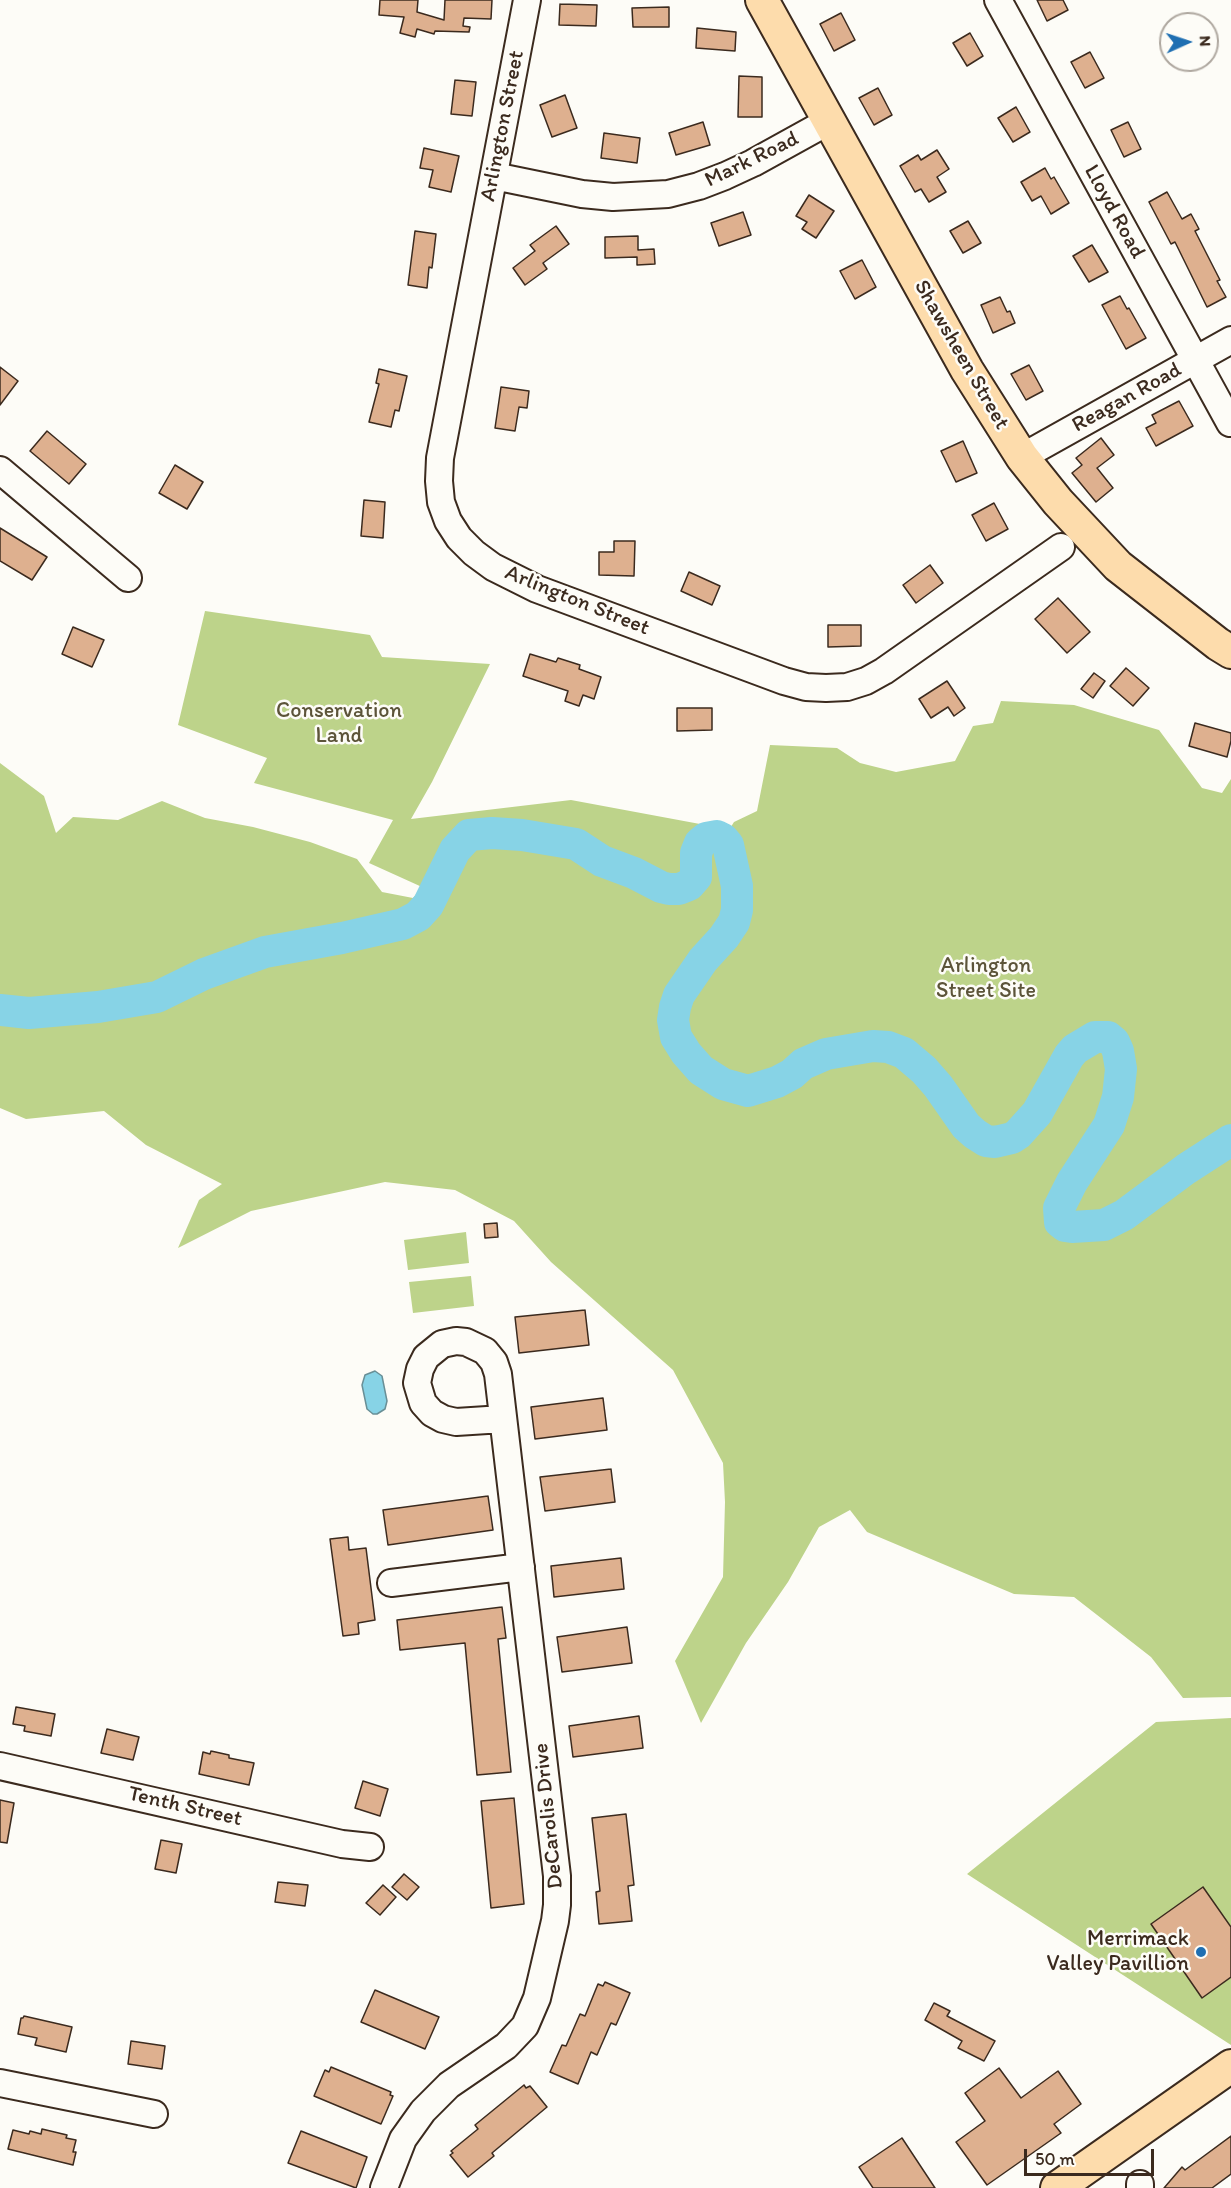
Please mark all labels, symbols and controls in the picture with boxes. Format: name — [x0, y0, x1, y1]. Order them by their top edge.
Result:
north arrow — [1159, 12, 1219, 72]
text: N — [1196, 35, 1215, 47]
street label: Arlington Street — [475, 48, 531, 204]
street label: Mark Road — [701, 126, 803, 194]
street label: Lloyd Road — [1077, 160, 1151, 264]
street label: Shawsheen Street — [908, 276, 1014, 434]
street label: Reagan Road — [1068, 357, 1186, 439]
street label: Arlington Street — [501, 560, 653, 642]
park label: Conservation Land — [276, 698, 402, 750]
park label: Arlington Street Site — [936, 953, 1036, 1004]
street label: DeCarolis Drive — [528, 1742, 570, 1890]
street label: Tenth Street — [125, 1781, 245, 1833]
place label: Merrimack Valley Pavillion — [1046, 1926, 1189, 1978]
marker: Merrimack Valley Pavillion — [1194, 1945, 1208, 1959]
scale bar — [1027, 2137, 1158, 2175]
text: 50 m — [1035, 2148, 1075, 2170]

